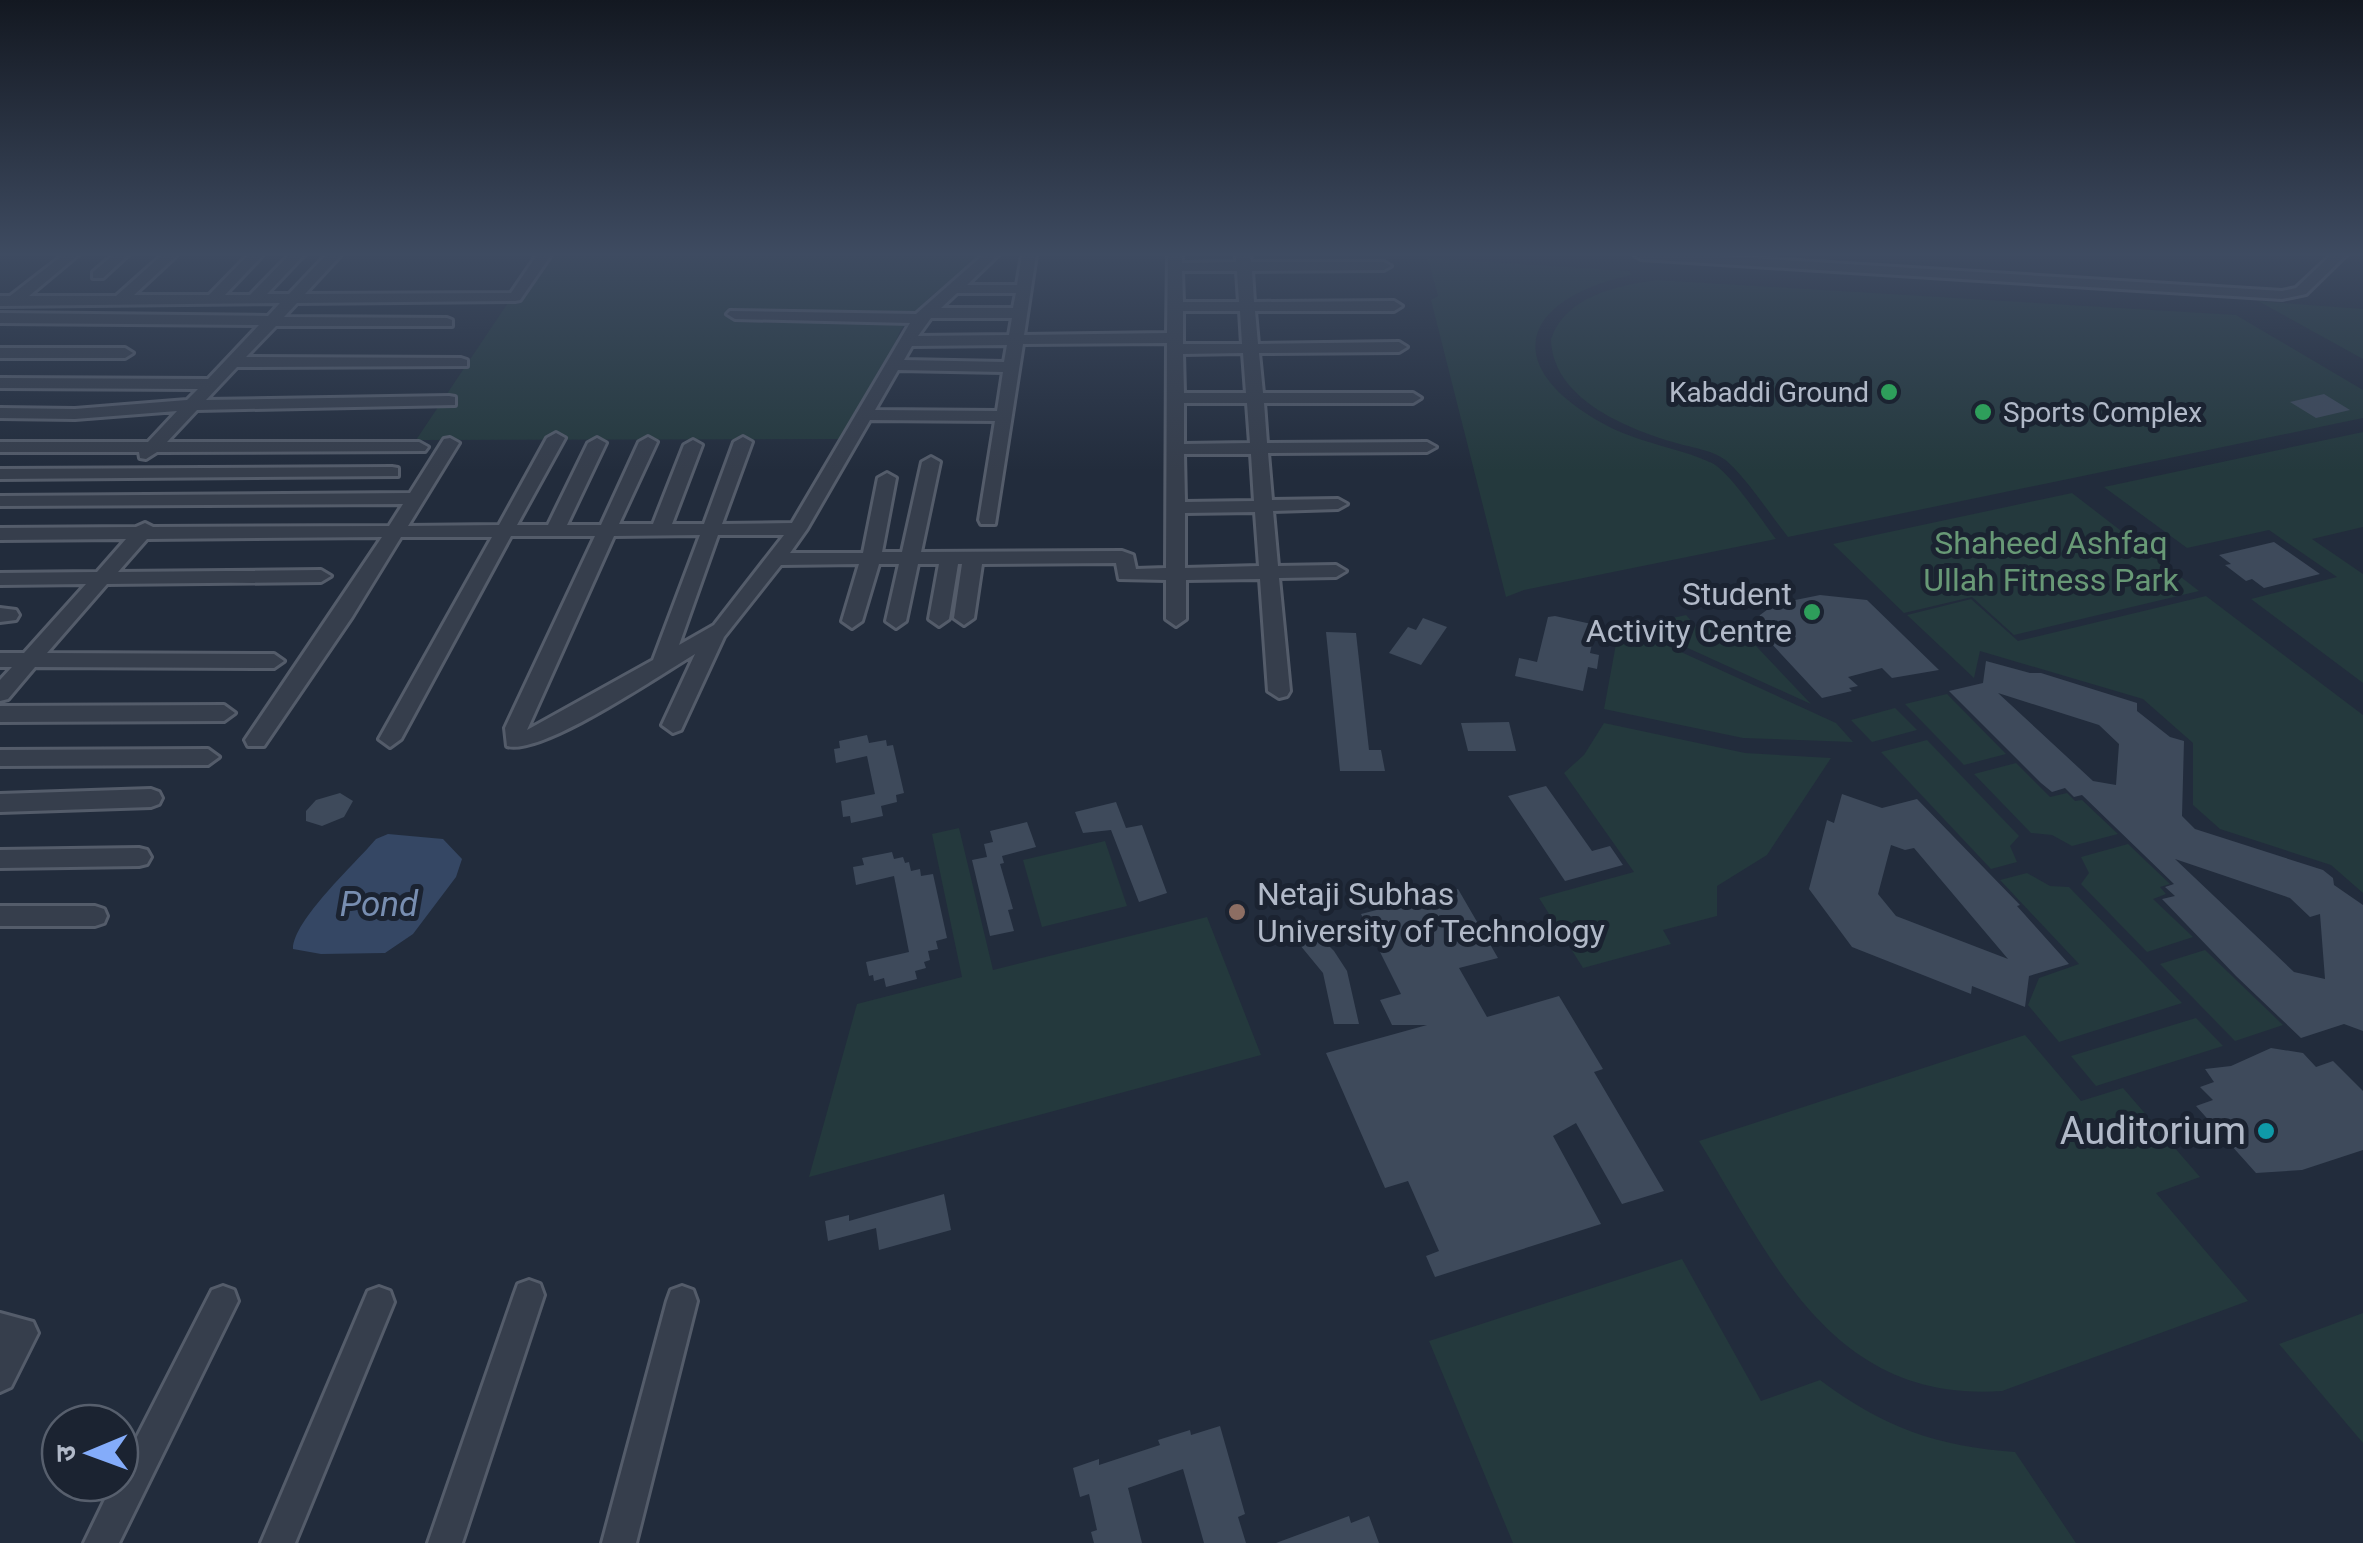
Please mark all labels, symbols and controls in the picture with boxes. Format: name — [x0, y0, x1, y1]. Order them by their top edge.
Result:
place label: Kabaddi Ground — [1669, 376, 1869, 409]
marker: Kabaddi Ground — [1878, 381, 1900, 403]
place label: Sports Complex — [2003, 396, 2202, 429]
marker: Sports Complex — [1972, 401, 1994, 423]
park label: Shaheed Ashfaq Ullah Fitness Park — [1923, 524, 2179, 599]
place label: Student Activity Centre — [1586, 575, 1792, 650]
marker: Student Activity Centre — [1801, 601, 1823, 623]
place label: Netaji Subhas University of Technology — [1257, 875, 1605, 950]
water label: Pond — [340, 884, 419, 925]
marker: Netaji Subhas University of Technology — [1226, 901, 1248, 923]
place label: Auditorium — [2060, 1109, 2246, 1153]
marker: Auditorium — [2255, 1120, 2277, 1142]
north arrow — [40, 1403, 140, 1503]
text: उ — [49, 1444, 82, 1462]

